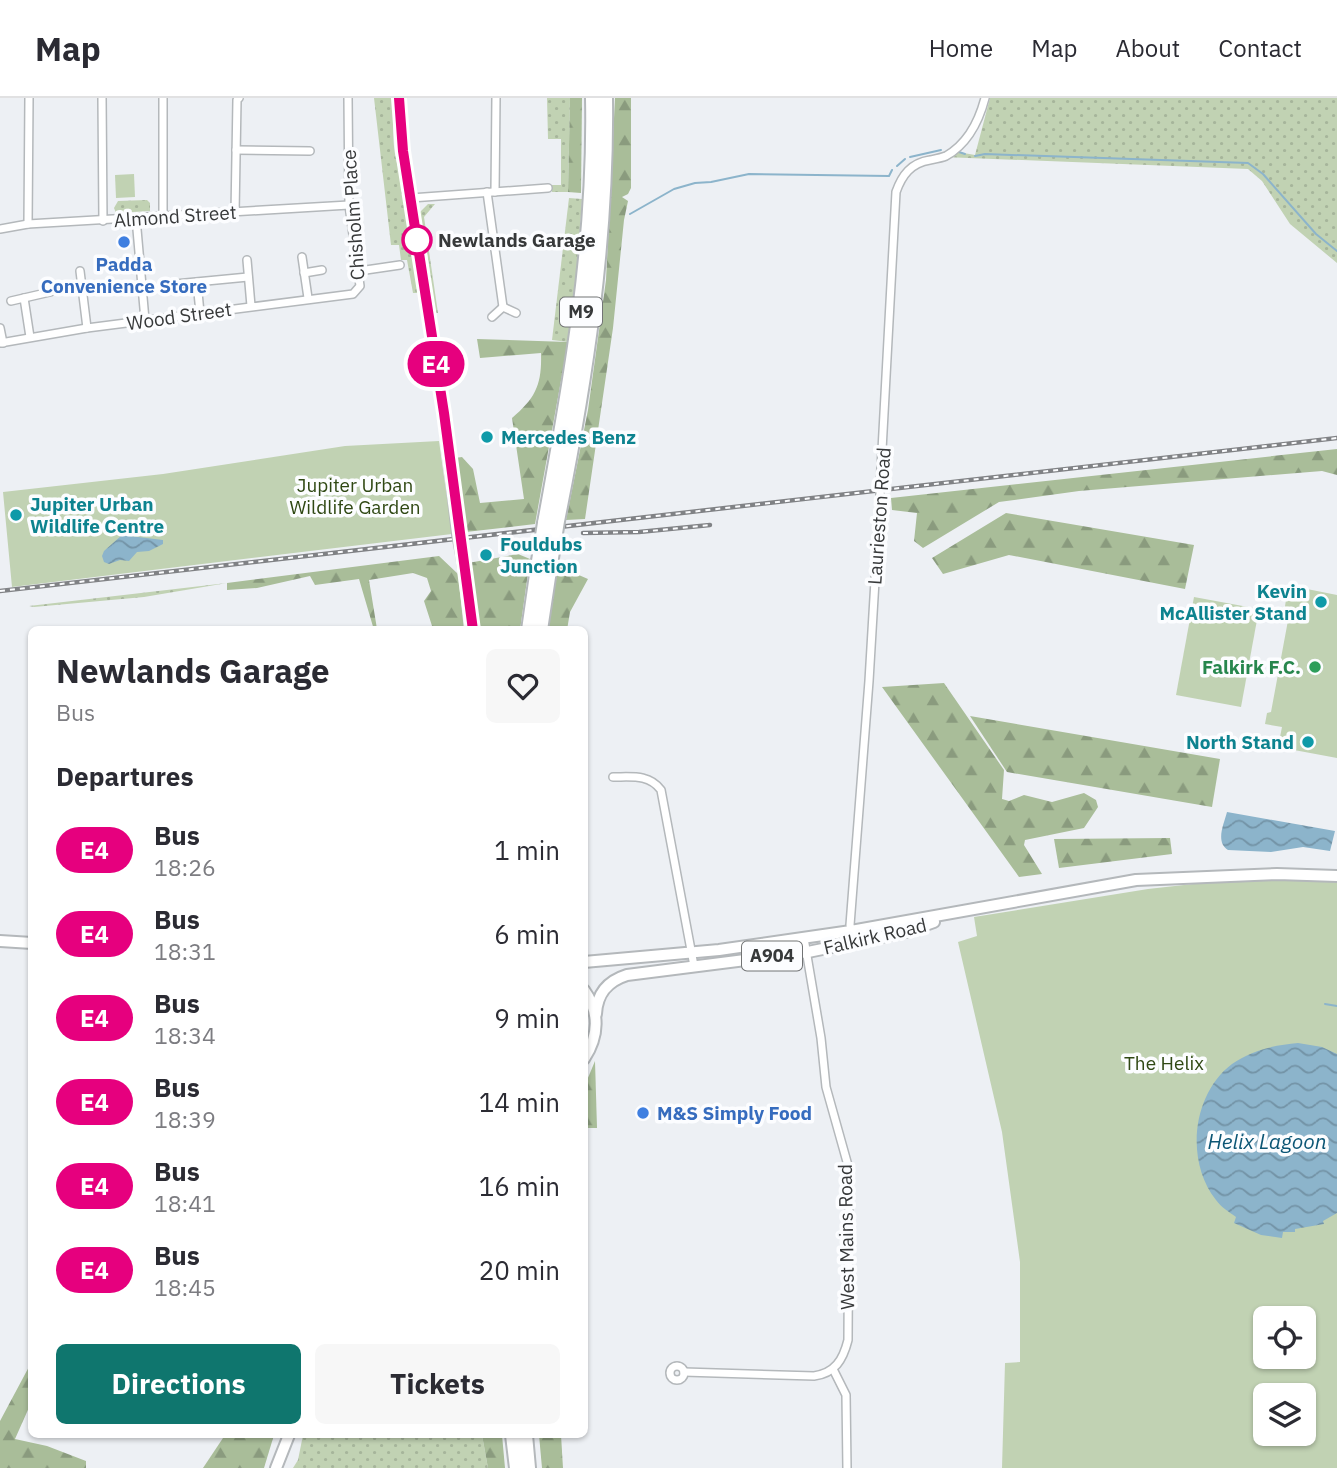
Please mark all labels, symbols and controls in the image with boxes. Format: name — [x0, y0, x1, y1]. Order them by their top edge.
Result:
text: Map — [35, 27, 101, 70]
text: Home — [929, 32, 993, 64]
text: Map — [1031, 32, 1077, 64]
text: About — [1115, 32, 1180, 64]
text: Contact — [1218, 32, 1302, 64]
street label: Chisholm Place — [336, 149, 370, 281]
street label: Almond Street — [113, 200, 237, 232]
marker: Newlands Garage — [402, 225, 432, 255]
place label: Newlands Garage — [438, 228, 596, 252]
marker: Padda Convenience Store — [116, 234, 132, 250]
place label: Padda Convenience Store — [41, 252, 207, 298]
street label: Wood Street — [125, 297, 233, 335]
road number: M9 — [560, 298, 602, 327]
line badge: E4 — [404, 341, 467, 387]
text: E4 — [422, 348, 450, 380]
place label: Mercedes Benz — [501, 425, 636, 449]
marker: Mercedes Benz — [479, 429, 495, 445]
street label: Laurieston Road — [862, 446, 896, 586]
park label: Jupiter Urban Wildlife Garden — [289, 473, 421, 519]
place label: Jupiter Urban Wildlife Centre — [30, 492, 164, 538]
marker: Jupiter Urban Wildlife Centre — [8, 507, 24, 523]
place label: Fouldubs Junction — [500, 532, 582, 578]
marker: Fouldubs Junction — [478, 547, 494, 563]
place label: Kevin McAllister Stand — [1159, 579, 1307, 625]
marker: Kevin McAllister Stand — [1313, 594, 1329, 610]
text: Newlands Garage — [56, 649, 330, 692]
button: heart — [486, 649, 560, 723]
place label: Falkirk F.C. — [1202, 655, 1301, 679]
marker: Falkirk F.C. — [1307, 659, 1323, 675]
text: Bus — [56, 697, 95, 727]
place label: North Stand — [1186, 730, 1294, 754]
marker: North Stand — [1300, 734, 1316, 750]
text: Departures — [56, 759, 194, 793]
text: Bus — [154, 818, 200, 852]
text: 1 min — [494, 833, 560, 867]
text: E4 — [80, 834, 109, 866]
text: 18:26 — [154, 852, 216, 882]
text: Bus — [154, 902, 200, 936]
street label: Falkirk Road — [821, 912, 929, 960]
text: 6 min — [494, 917, 560, 951]
text: E4 — [80, 918, 109, 950]
text: 18:31 — [154, 936, 216, 966]
road number: A904 — [742, 942, 802, 970]
text: Bus — [154, 986, 200, 1020]
text: 9 min — [494, 1001, 560, 1035]
text: E4 — [80, 1002, 109, 1034]
text: 18:34 — [154, 1020, 216, 1050]
park label: The Helix — [1124, 1051, 1204, 1075]
text: Bus — [154, 1070, 200, 1104]
text: 14 min — [479, 1085, 560, 1119]
text: E4 — [80, 1086, 109, 1118]
place label: M&S Simply Food — [657, 1101, 812, 1125]
text: 18:39 — [154, 1104, 216, 1134]
marker: M&S Simply Food — [635, 1105, 651, 1121]
water label: Helix Lagoon — [1207, 1127, 1327, 1155]
text: Bus — [154, 1154, 200, 1188]
street label: West Mains Road — [833, 1164, 859, 1310]
text: 16 min — [479, 1169, 560, 1203]
text: E4 — [80, 1170, 109, 1202]
text: 18:41 — [154, 1188, 216, 1218]
text: Bus — [154, 1238, 200, 1272]
text: 20 min — [479, 1253, 560, 1287]
text: E4 — [80, 1254, 109, 1286]
text: 18:45 — [154, 1272, 216, 1302]
map controls — [1253, 1306, 1316, 1446]
button: locate — [1253, 1306, 1316, 1369]
button: Directions — [56, 1344, 301, 1424]
button: Tickets — [315, 1344, 560, 1424]
button: layers — [1253, 1383, 1316, 1446]

